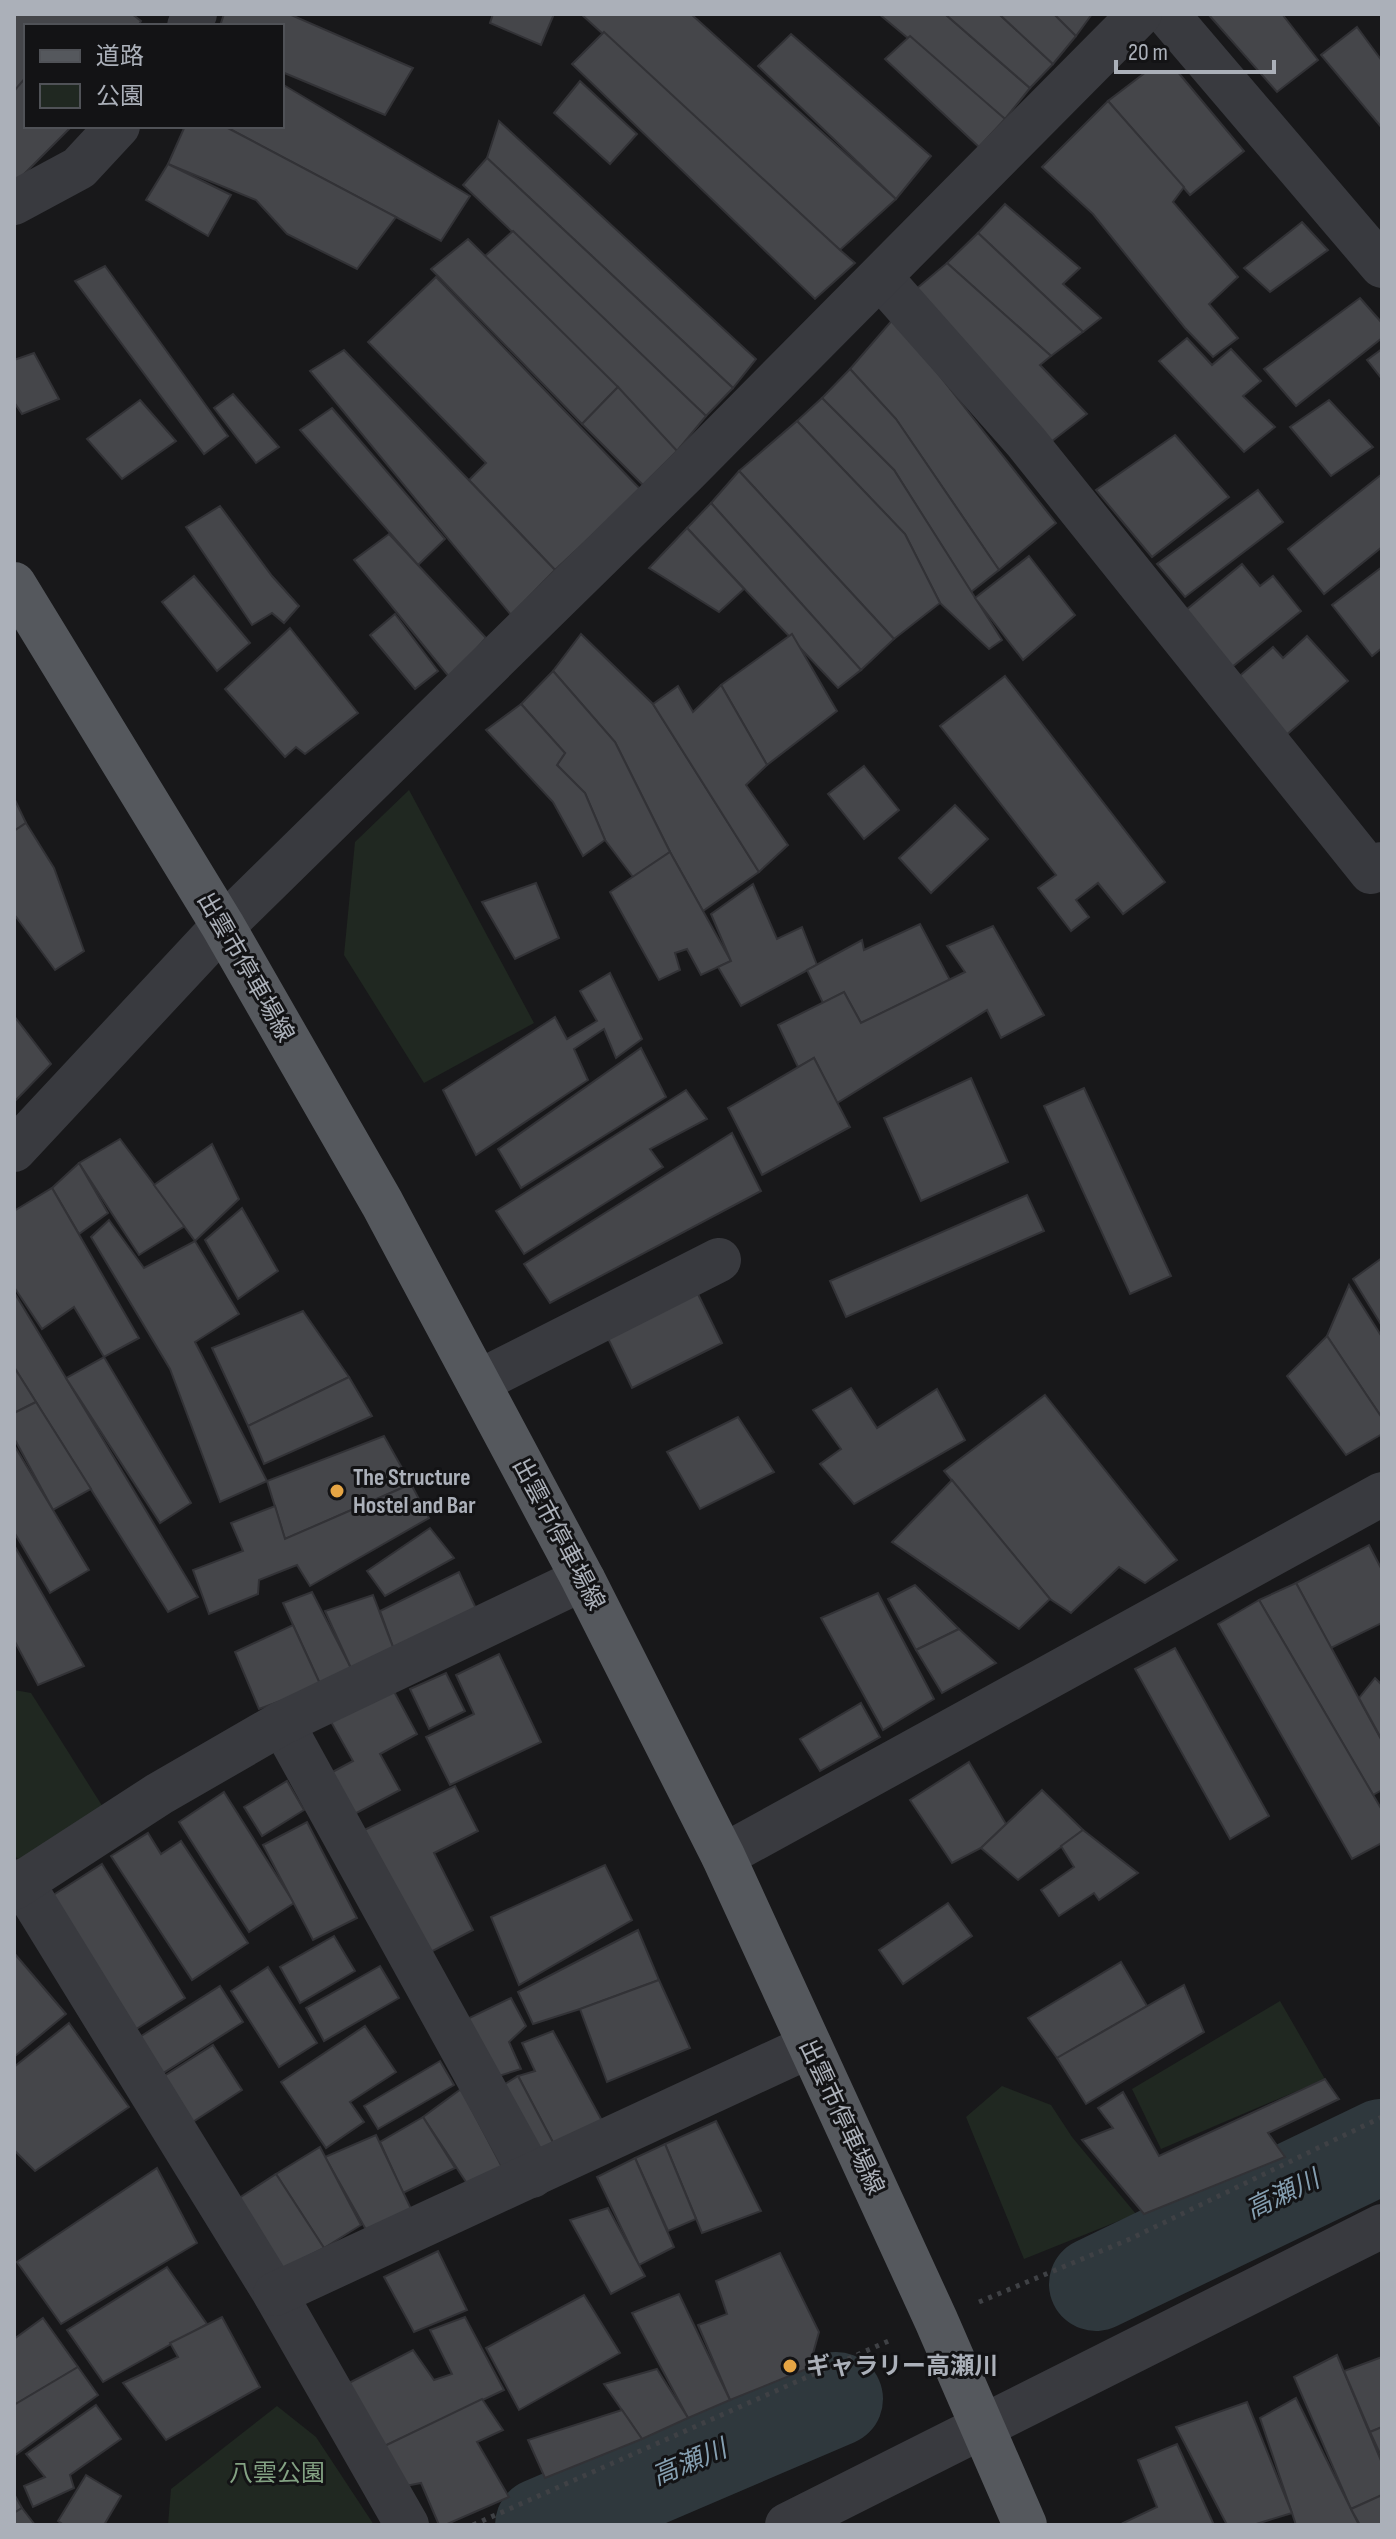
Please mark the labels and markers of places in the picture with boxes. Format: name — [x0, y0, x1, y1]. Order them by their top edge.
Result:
place label: The Structure Hostel and Bar — [353, 1463, 476, 1520]
marker: The Structure Hostel and Bar — [328, 1482, 346, 1500]
place label: ギャラリー高瀬川 — [806, 2352, 998, 2381]
marker: ギャラリー高瀬川 — [781, 2357, 799, 2375]

